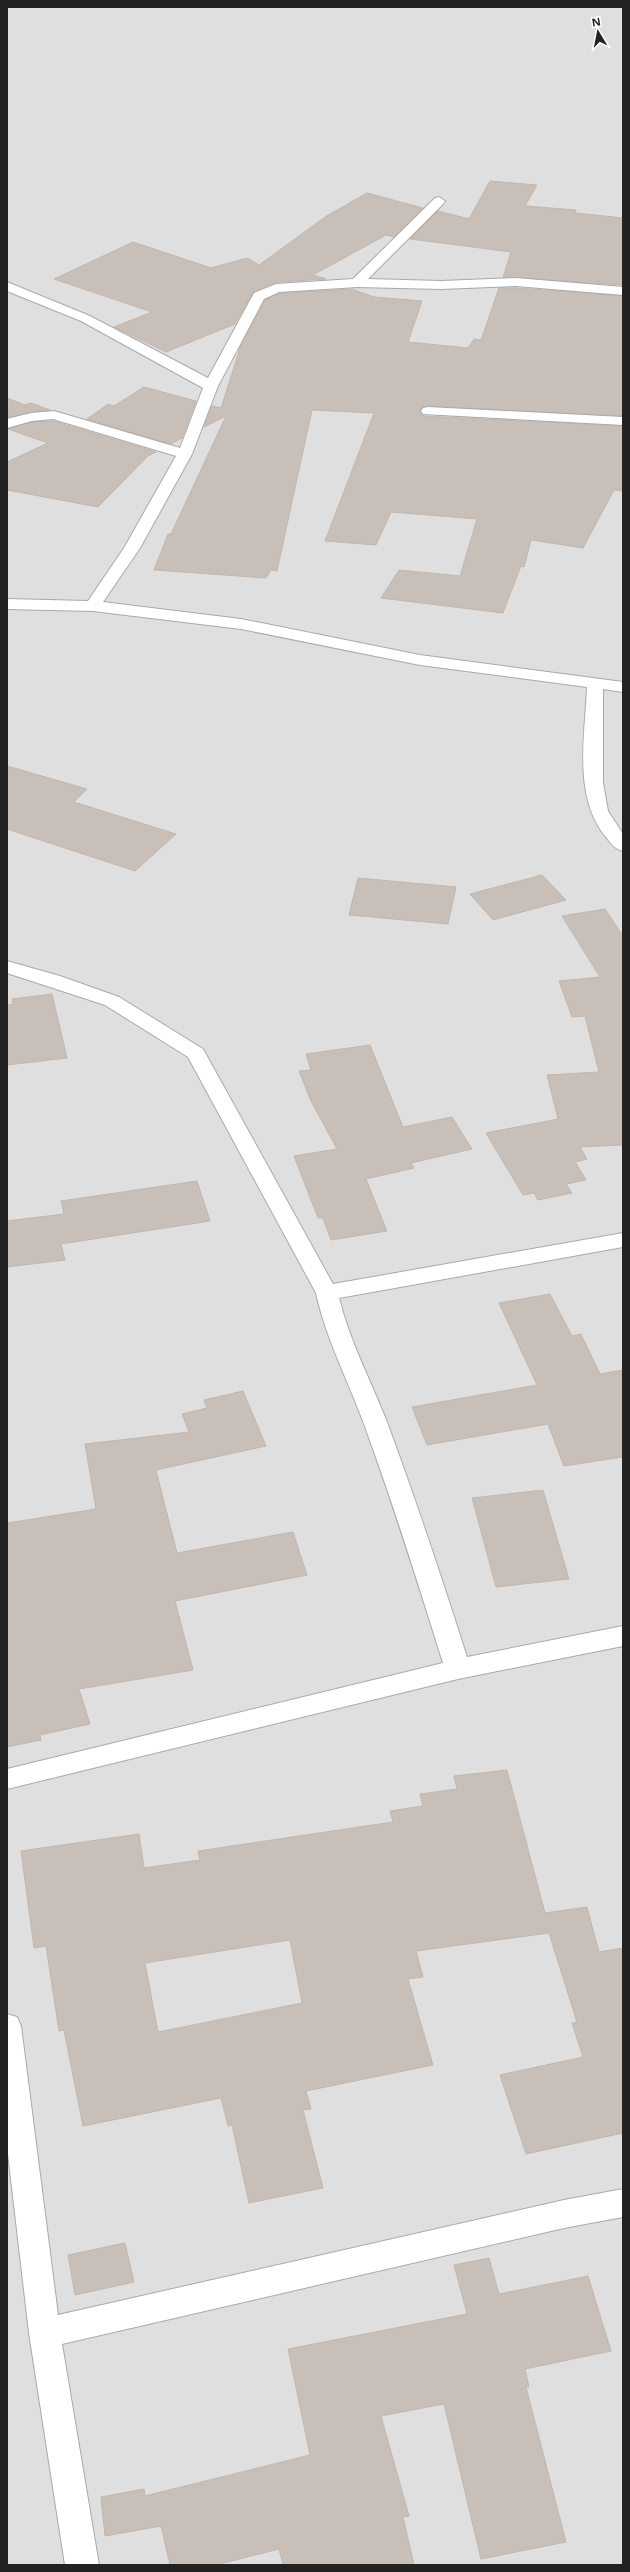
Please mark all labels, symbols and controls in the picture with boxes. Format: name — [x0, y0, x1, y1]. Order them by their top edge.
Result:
north arrow — [578, 12, 618, 52]
text: N — [590, 13, 602, 30]

